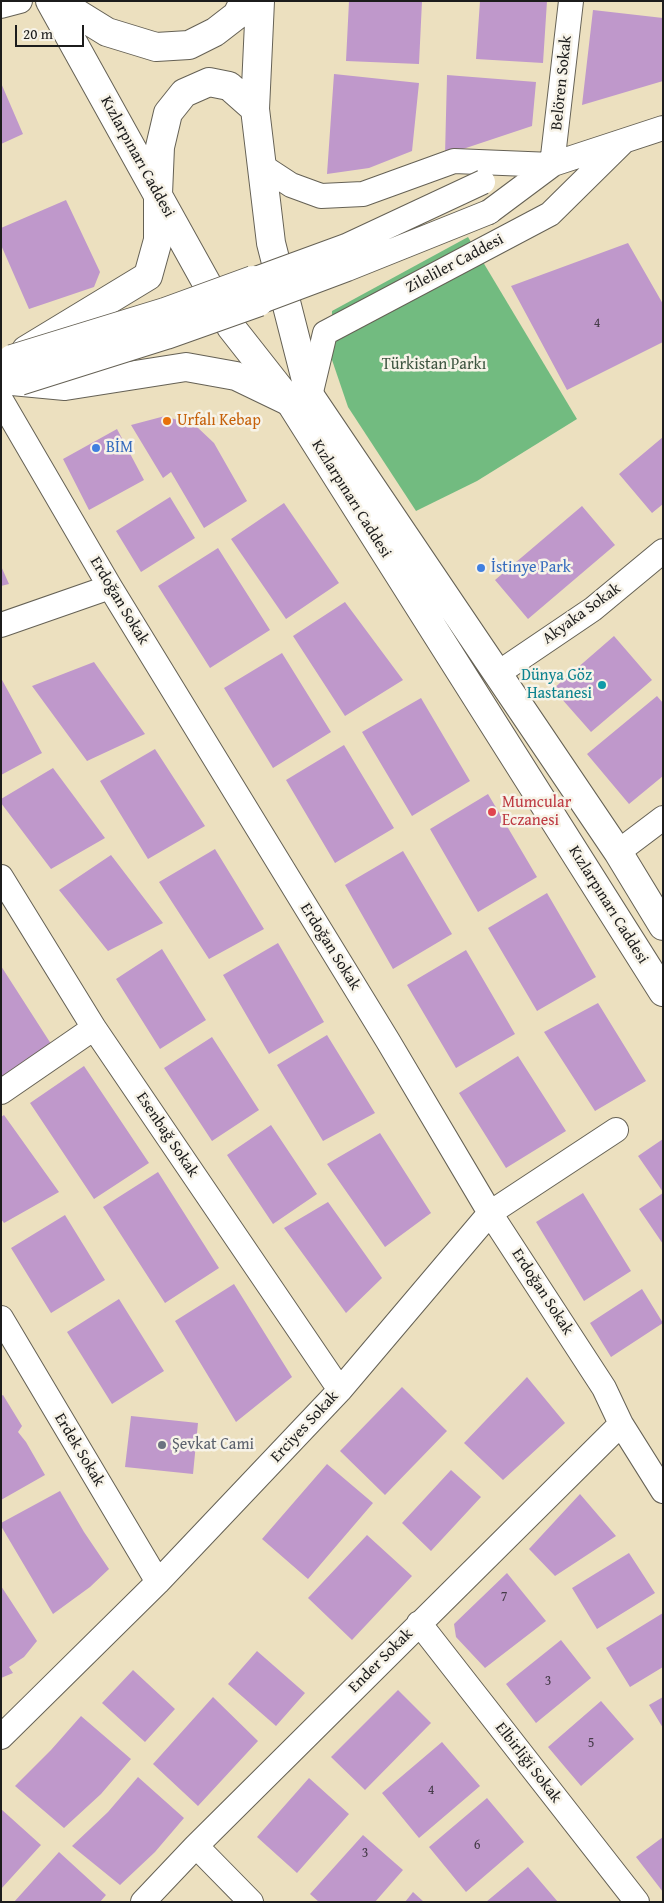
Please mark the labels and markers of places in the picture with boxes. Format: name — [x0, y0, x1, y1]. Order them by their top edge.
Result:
place label: Urfalı Kebap — [177, 411, 261, 431]
marker: Urfalı Kebap — [161, 415, 173, 427]
place label: BİM — [106, 438, 133, 458]
marker: BİM — [90, 442, 102, 454]
place label: İstinye Park — [491, 558, 571, 578]
marker: İstinye Park — [475, 562, 487, 574]
place label: Dünya Göz Hastanesi — [521, 666, 592, 704]
marker: Dünya Göz Hastanesi — [596, 679, 608, 691]
place label: Mumcular Eczanesi — [502, 793, 571, 831]
marker: Mumcular Eczanesi — [486, 806, 498, 818]
place label: Şevkat Cami — [172, 1435, 254, 1455]
marker: Şevkat Cami — [156, 1439, 168, 1451]

